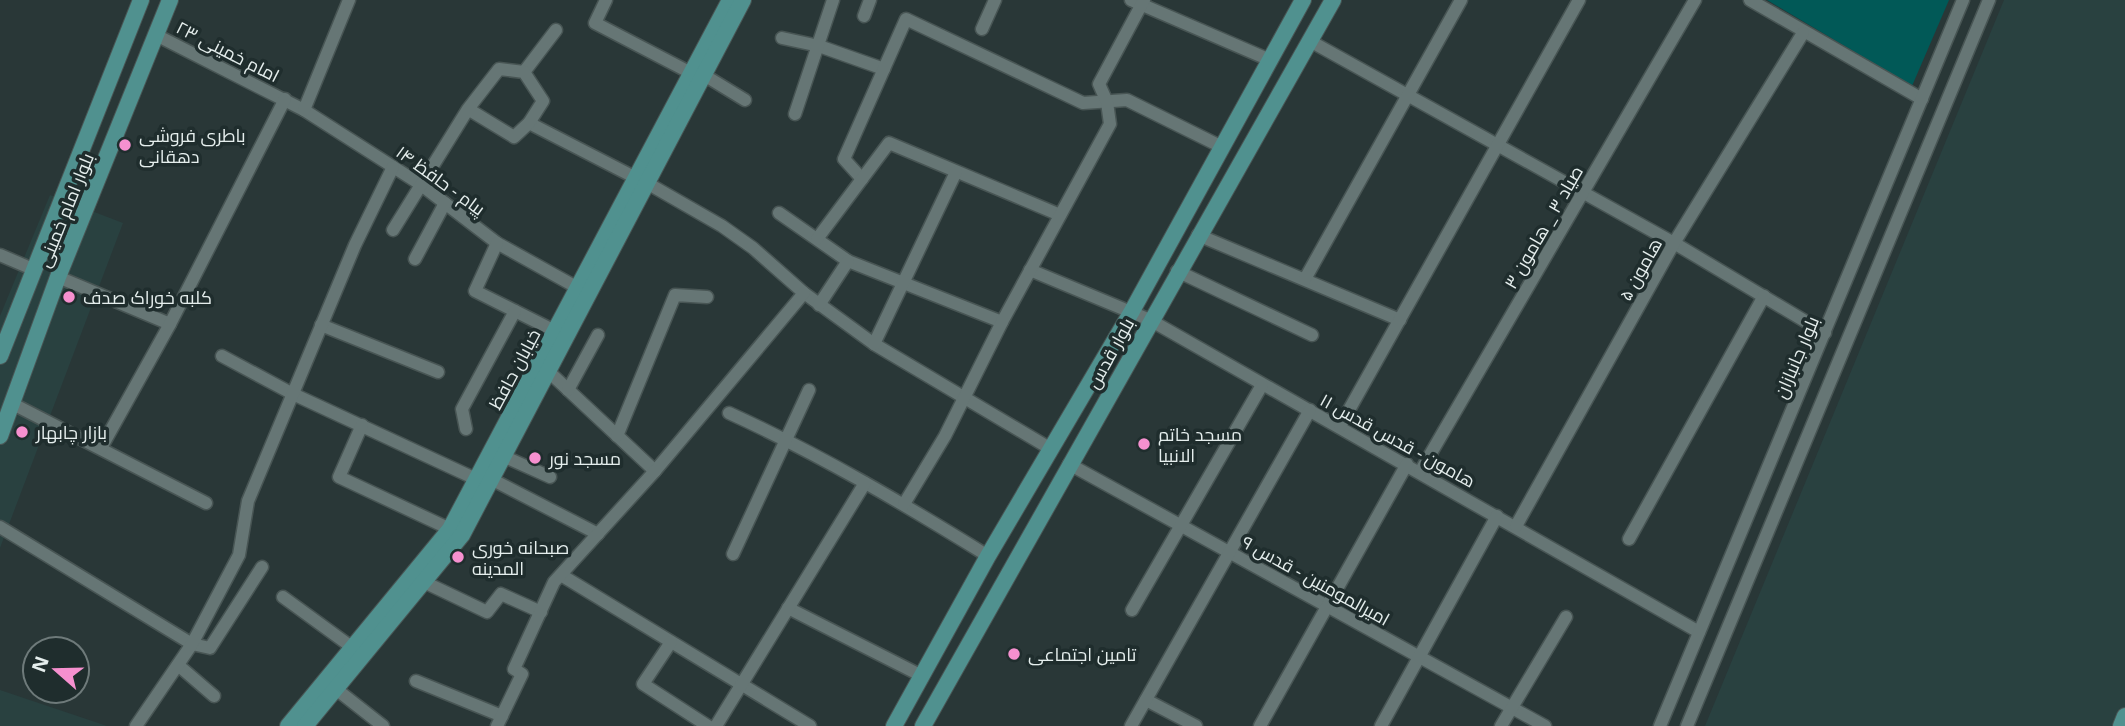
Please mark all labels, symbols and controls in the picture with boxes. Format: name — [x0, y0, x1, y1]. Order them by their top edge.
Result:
street label: امام خمینی ۲۳ — [172, 15, 284, 88]
place label: باطری فروشی دهقانى — [139, 123, 246, 168]
marker: باطری فروشی دهقانى — [117, 137, 133, 153]
street label: پیام - حافظ ۱۴ — [391, 140, 491, 221]
street label: بلوار امام خمینی — [31, 149, 100, 271]
street label: صیاد ۳ _ هامون ۳ — [1498, 161, 1588, 293]
street label: هامون ۵ — [1613, 233, 1667, 305]
place label: کلبه خوراک صدف — [83, 285, 212, 309]
marker: کلبه خوراک صدف — [61, 289, 77, 305]
street label: بلوار جانبازان — [1768, 312, 1824, 402]
street label: بلوار قدس — [1081, 313, 1139, 393]
street label: خیابان حافظ — [483, 325, 545, 413]
street label: هامون - قدس قدس ۱۱ — [1316, 387, 1480, 493]
place label: بازار چابهار — [35, 420, 107, 445]
place label: مسجد خاتم الانبیا — [1158, 422, 1242, 467]
marker: بازار چابهار — [14, 424, 30, 440]
marker: مسجد خاتم الانبیا — [1136, 436, 1152, 452]
place label: مسجد نور — [548, 446, 621, 470]
marker: مسجد نور — [527, 450, 543, 466]
street label: امیرالمومنین - قدس ۹ — [1238, 529, 1394, 631]
place label: صبحانه خوری المدینه — [472, 535, 569, 580]
marker: صبحانه خوری المدینه — [450, 549, 466, 565]
north arrow — [21, 635, 91, 705]
place label: تامین اجتماعی — [1028, 642, 1137, 666]
marker: تامین اجتماعی — [1006, 646, 1022, 662]
text: N — [25, 652, 55, 676]

